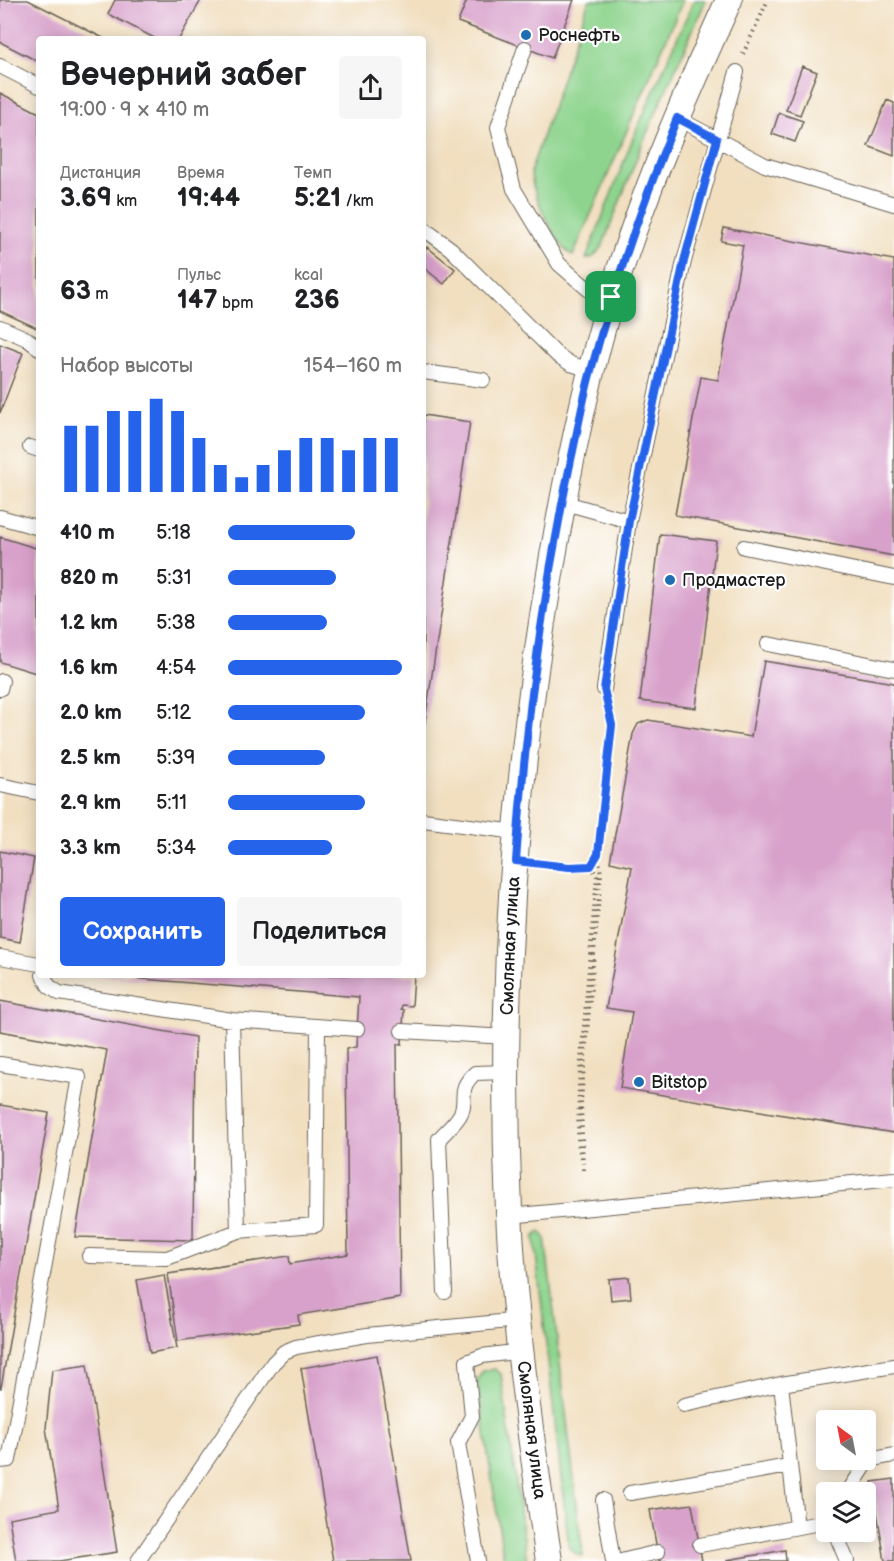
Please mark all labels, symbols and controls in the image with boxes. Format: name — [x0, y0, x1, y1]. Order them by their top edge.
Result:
place label: Роснефть — [538, 25, 620, 46]
marker: Роснефть — [519, 28, 533, 42]
text: Вечерний забег — [60, 55, 307, 95]
button: share — [339, 56, 402, 119]
text: 19:00 · 9 × 410 m — [60, 98, 209, 122]
text: Дистанция — [60, 164, 141, 183]
text: Время — [177, 164, 225, 183]
text: Темп — [294, 164, 332, 183]
text: 3.69 — [60, 183, 112, 214]
text: 19:44 — [177, 183, 240, 214]
text: 5:21 — [294, 183, 341, 214]
text: km — [112, 192, 137, 211]
text: /km — [341, 192, 374, 211]
text: Пульс — [177, 266, 221, 285]
text: kcal — [294, 266, 323, 285]
pin — [585, 271, 636, 322]
text: 63 — [60, 276, 91, 307]
icon: arrive — [594, 280, 627, 313]
text: m — [91, 285, 109, 304]
text: 147 — [177, 285, 218, 316]
text: 236 — [294, 285, 340, 316]
text: bpm — [218, 294, 253, 313]
text: Набор высоты — [60, 354, 193, 378]
text: 154–160 m — [304, 354, 402, 378]
text: 410 m — [60, 521, 115, 545]
text: 5:18 — [156, 521, 191, 545]
text: 820 m — [60, 566, 119, 590]
text: 5:31 — [156, 566, 192, 590]
place label: Продмастер — [682, 570, 785, 591]
marker: Продмастер — [663, 573, 677, 587]
text: 1.2 km — [60, 611, 118, 635]
text: 5:38 — [156, 611, 195, 635]
text: 1.6 km — [60, 656, 118, 680]
text: 4:54 — [156, 656, 196, 680]
text: 2.0 km — [60, 701, 122, 725]
text: 5:12 — [156, 701, 191, 725]
text: 2.5 km — [60, 746, 121, 770]
text: 5:39 — [156, 746, 195, 770]
text: 2.9 km — [60, 791, 121, 815]
text: 5:11 — [156, 791, 187, 815]
text: 3.3 km — [60, 836, 121, 860]
text: 5:34 — [156, 836, 196, 860]
street label: Смоляная улица — [497, 875, 524, 1015]
button: Сохранить — [60, 897, 225, 966]
button: Поделиться — [237, 897, 402, 966]
place label: Bitstop — [651, 1072, 707, 1093]
marker: Bitstop — [632, 1075, 646, 1089]
street label: Смоляная улица — [513, 1360, 550, 1501]
north arrow — [816, 1410, 876, 1470]
map controls — [816, 1410, 876, 1542]
button: layers — [816, 1482, 876, 1542]

